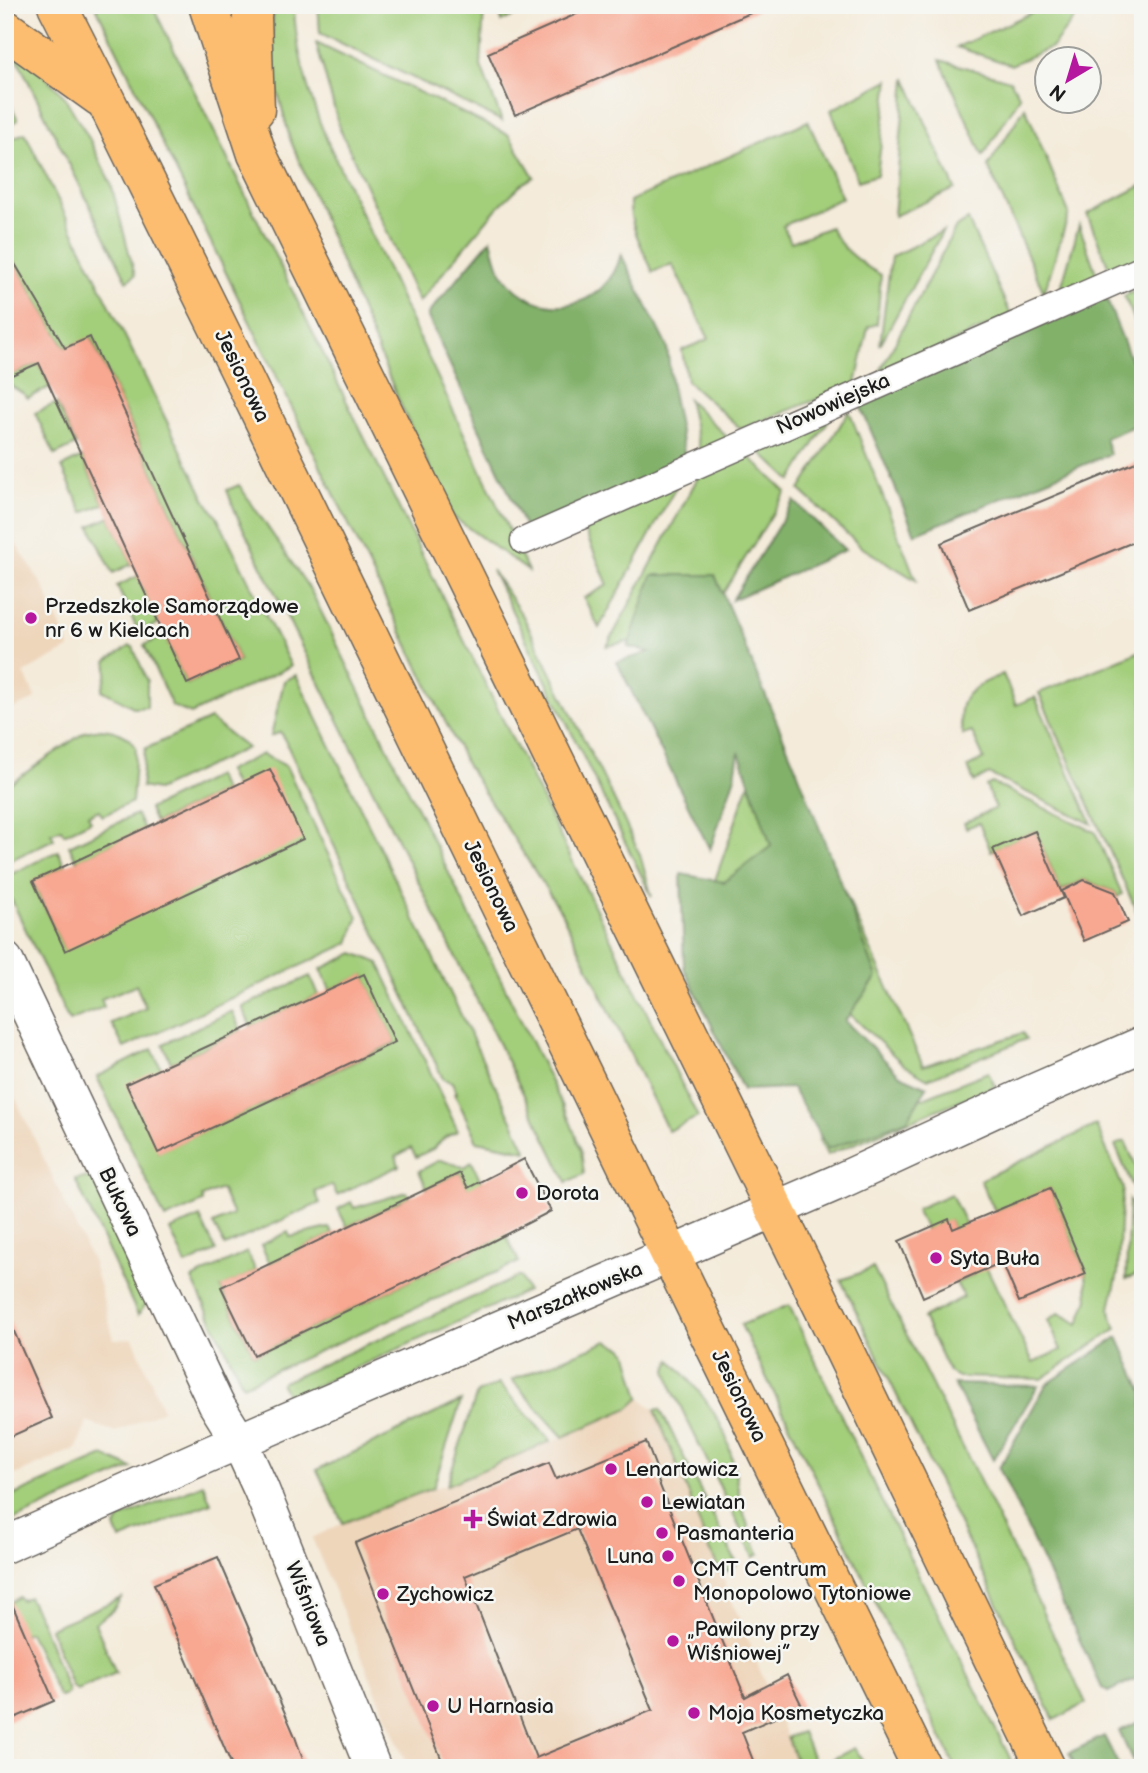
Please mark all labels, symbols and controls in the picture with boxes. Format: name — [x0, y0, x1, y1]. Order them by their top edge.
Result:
north arrow — [1032, 46, 1102, 116]
text: N — [1046, 79, 1071, 106]
street label: Jesionowa — [209, 326, 275, 426]
street label: Nowowiejska — [772, 368, 894, 440]
place label: Przedszkole Samorządowe nr 6 w Kielcach — [45, 594, 299, 643]
marker: Przedszkole Samorządowe nr 6 w Kielcach — [23, 610, 39, 626]
street label: Jesionowa — [458, 836, 524, 936]
street label: Bukowa — [93, 1163, 147, 1241]
place label: Dorota — [536, 1181, 599, 1206]
marker: Dorota — [514, 1185, 530, 1201]
place label: Syta Buła — [950, 1246, 1040, 1271]
marker: Syta Buła — [928, 1250, 944, 1266]
street label: Marszałkowska — [504, 1256, 646, 1336]
street label: Jesionowa — [706, 1346, 772, 1446]
place label: Lenartowicz — [625, 1457, 739, 1482]
marker: Lenartowicz — [603, 1461, 619, 1477]
place label: Lewiatan — [661, 1490, 745, 1515]
marker: Lewiatan — [639, 1494, 655, 1510]
place label: Świat Zdrowia — [487, 1507, 617, 1532]
marker: Świat Zdrowia — [465, 1511, 481, 1527]
place label: Pasmanteria — [676, 1521, 794, 1546]
marker: Pasmanteria — [654, 1525, 670, 1541]
place label: Luna — [606, 1544, 654, 1569]
marker: Luna — [660, 1548, 676, 1564]
place label: CMT Centrum Monopolowo Tytoniowe — [693, 1557, 911, 1606]
street label: Wiśniowa — [280, 1558, 336, 1650]
marker: CMT Centrum Monopolowo Tytoniowe — [671, 1573, 687, 1589]
place label: Zychowicz — [396, 1582, 495, 1607]
marker: Zychowicz — [375, 1586, 391, 1602]
place label: „Pawilony przy Wiśniowej” — [687, 1617, 820, 1666]
marker: „Pawilony przy Wiśniowej” — [665, 1633, 681, 1649]
place label: U Harnasia — [447, 1694, 554, 1719]
marker: U Harnasia — [425, 1698, 441, 1714]
place label: Moja Kosmetyczka — [708, 1701, 884, 1726]
marker: Moja Kosmetyczka — [686, 1705, 702, 1721]

